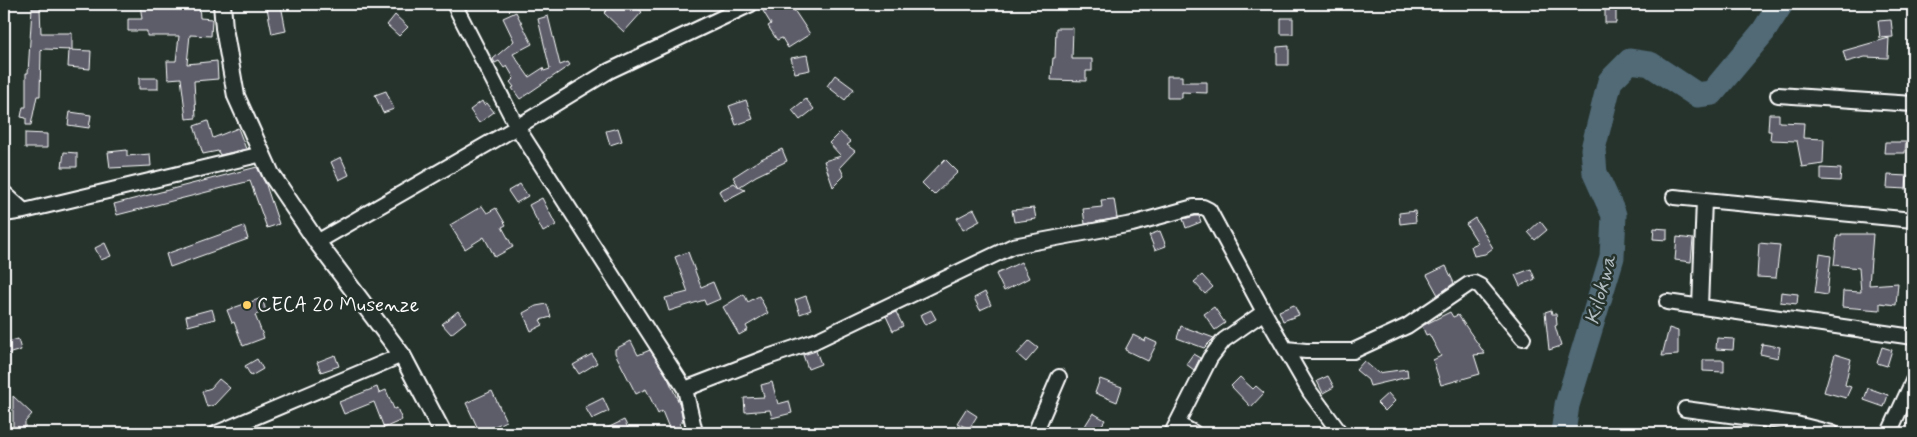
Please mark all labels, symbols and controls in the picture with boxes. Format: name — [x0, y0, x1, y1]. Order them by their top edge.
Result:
water label: Kilokwa — [1578, 251, 1624, 328]
place label: CECA 20 Musenze — [257, 292, 419, 319]
marker: CECA 20 Musenze — [241, 299, 253, 311]

